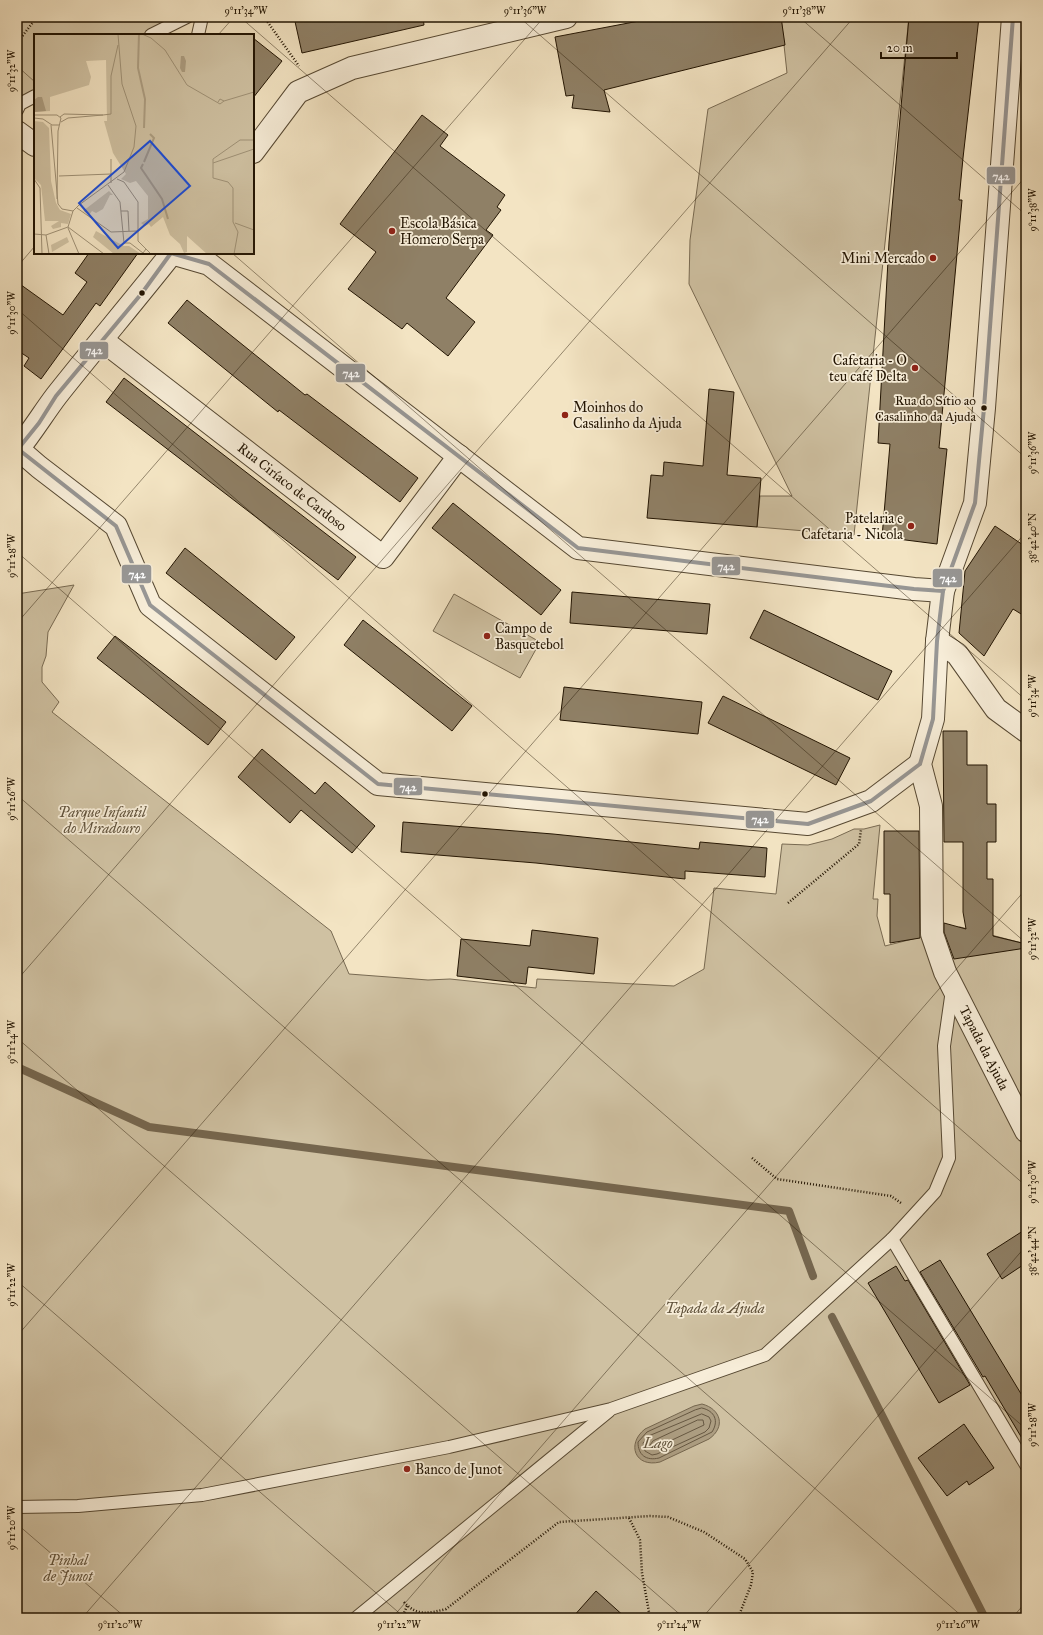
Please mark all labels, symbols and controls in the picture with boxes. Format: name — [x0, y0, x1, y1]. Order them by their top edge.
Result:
text: 9°11'34"W — [224, 5, 268, 17]
text: 9°11'36"W — [504, 5, 547, 17]
text: 9°11'38"W — [783, 5, 826, 17]
inset map — [34, 34, 254, 254]
scale bar — [881, 34, 957, 60]
text: 20 m — [887, 41, 913, 55]
text: 9°11'32"W — [6, 49, 18, 92]
line badge: 742 — [986, 166, 1016, 185]
text: 742 — [992, 170, 1010, 184]
text: 9°11'38"W — [1027, 188, 1039, 231]
place label: Escola Básica Homero Serpa — [400, 215, 484, 248]
marker: Escola Básica Homero Serpa — [387, 226, 397, 236]
place label: Mini Mercado — [841, 250, 925, 267]
marker: Mini Mercado — [928, 253, 938, 263]
unlabelled marker — [137, 288, 147, 298]
text: 9°11'30"W — [6, 291, 18, 335]
line badge: 742 — [79, 341, 109, 360]
text: 742 — [85, 344, 103, 358]
place label: Cafetaria - O teu café Delta — [829, 352, 907, 385]
line badge: 742 — [335, 363, 366, 383]
marker: Cafetaria - O teu café Delta — [910, 363, 920, 373]
text: 742 — [342, 367, 360, 381]
place label: Rua do Sítio ao Casalinho da Ajuda — [875, 393, 977, 425]
place label: Moinhos do Casalinho da Ajuda — [573, 399, 682, 432]
marker: Rua do Sítio ao Casalinho da Ajuda — [979, 403, 989, 413]
marker: Moinhos do Casalinho da Ajuda — [560, 410, 570, 420]
text: 9°11'36"W — [1027, 431, 1039, 474]
street label: Rua Ciríaco de Cardoso — [234, 439, 350, 535]
place label: Patelaria e Cafetaria - Nicola — [801, 510, 903, 543]
text: 38°42'40"N — [1027, 512, 1039, 563]
marker: Patelaria e Cafetaria - Nicola — [906, 521, 916, 531]
text: 9°11'28"W — [6, 534, 18, 578]
line badge: 742 — [711, 556, 741, 576]
text: 742 — [717, 560, 735, 574]
line badge: 742 — [121, 564, 152, 584]
text: 742 — [128, 568, 146, 582]
line badge: 742 — [932, 568, 963, 588]
text: 742 — [939, 572, 957, 586]
place label: Campo de Basquetebol — [495, 620, 564, 654]
marker: Campo de Basquetebol — [482, 631, 492, 641]
text: 9°11'34"W — [1027, 674, 1039, 718]
text: 9°11'26"W — [6, 777, 18, 821]
line badge: 742 — [393, 777, 423, 796]
text: 742 — [399, 781, 417, 795]
unlabelled marker — [480, 789, 490, 799]
park label: Parque Infantil do Miradouro — [58, 804, 147, 837]
line badge: 742 — [745, 810, 775, 829]
text: 742 — [751, 813, 769, 827]
text: 9°11'32"W — [1027, 917, 1039, 960]
street label: Tapada da Ajuda — [955, 1003, 1013, 1093]
text: 9°11'24"W — [6, 1019, 18, 1064]
text: 9°11'30"W — [1027, 1160, 1039, 1204]
text: 38°42'44"N — [1027, 1225, 1039, 1276]
text: 9°11'22"W — [6, 1263, 18, 1307]
park label: Tapada da Ajuda — [665, 1300, 765, 1318]
text: 9°11'28"W — [1027, 1403, 1039, 1447]
water label: Lago — [642, 1434, 673, 1452]
place label: Banco de Junot — [415, 1461, 502, 1479]
marker: Banco de Junot — [402, 1464, 412, 1474]
text: 9°11'20"W — [6, 1505, 18, 1550]
park label: Pinhal de Junot — [43, 1552, 94, 1585]
text: 9°11'20"W — [98, 1619, 143, 1631]
text: 9°11'22"W — [377, 1619, 421, 1631]
text: 9°11'24"W — [657, 1619, 702, 1631]
text: 9°11'26"W — [936, 1619, 980, 1631]

